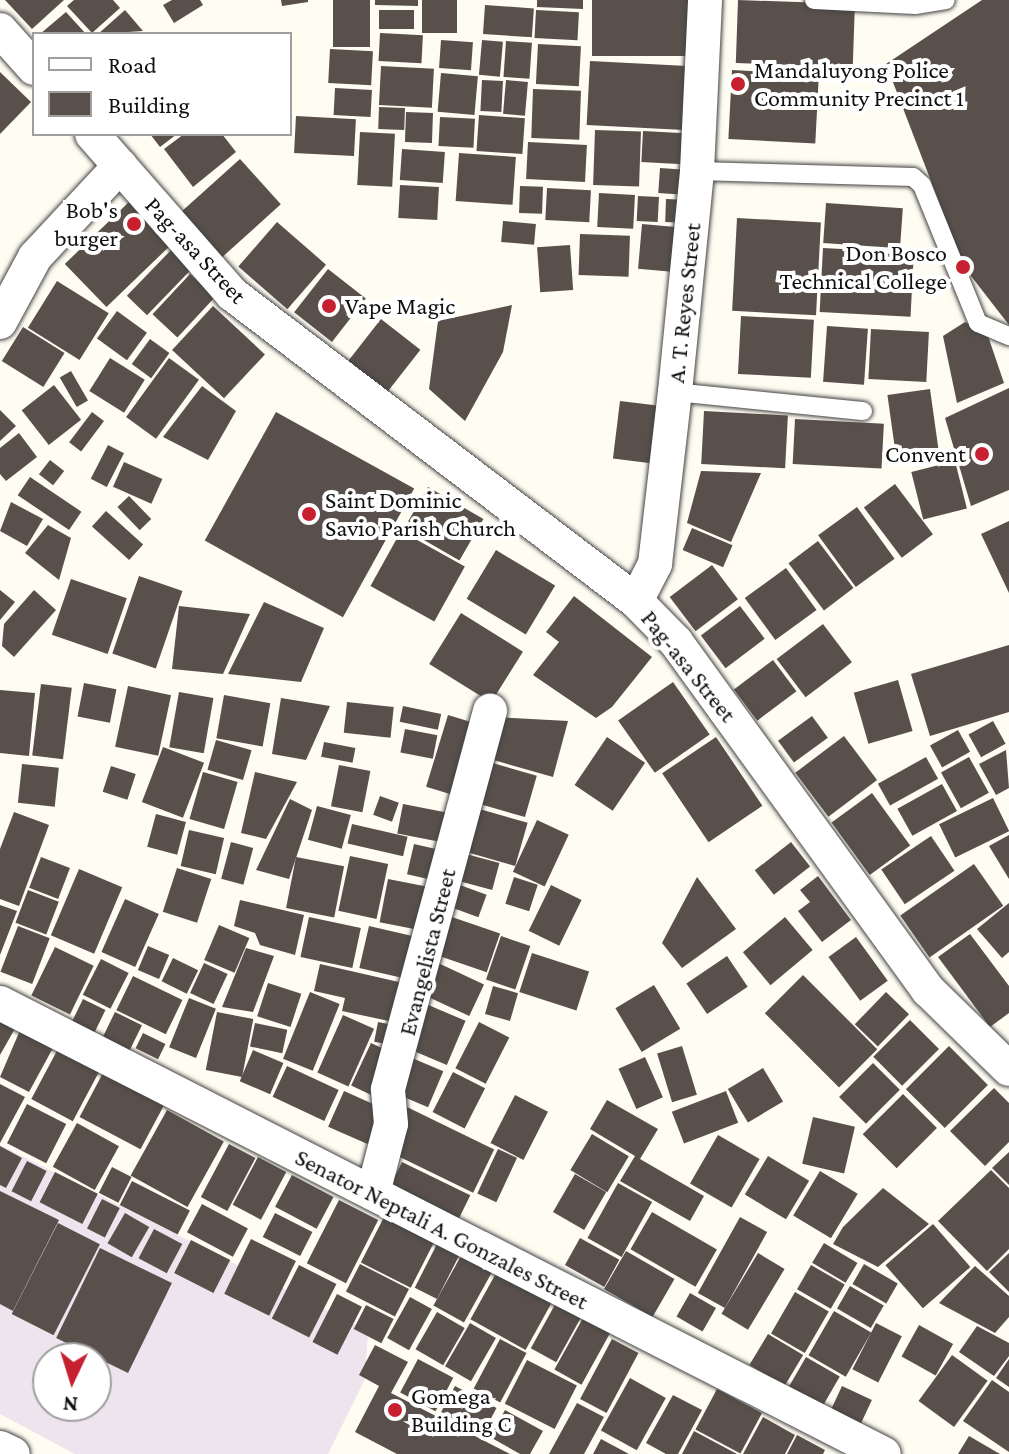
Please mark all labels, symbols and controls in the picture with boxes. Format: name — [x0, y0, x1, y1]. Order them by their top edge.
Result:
legend — [32, 32, 292, 136]
text: Road — [108, 51, 157, 78]
place label: Mandaluyong Police Community Precinct 1 — [754, 56, 964, 112]
marker: Mandaluyong Police Community Precinct 1 — [729, 75, 747, 93]
text: Building — [108, 91, 190, 118]
street label: Pag-asa Street — [139, 191, 253, 309]
place label: Bob's burger — [54, 196, 118, 252]
marker: Bob's burger — [125, 215, 143, 233]
street label: A. T. Reyes Street — [661, 221, 707, 385]
place label: Don Bosco Technical College — [779, 239, 947, 295]
marker: Don Bosco Technical College — [954, 258, 972, 276]
place label: Vape Magic — [345, 292, 455, 320]
marker: Vape Magic — [320, 297, 338, 315]
place label: Convent — [885, 440, 966, 468]
marker: Convent — [973, 445, 991, 463]
place label: Saint Dominic Savio Parish Church — [325, 486, 516, 542]
marker: Saint Dominic Savio Parish Church — [300, 505, 318, 523]
street label: Pag-asa Street — [635, 604, 743, 728]
street label: Evangelista Street — [392, 865, 462, 1039]
street label: Senator Neptali A. Gonzales Street — [291, 1142, 593, 1316]
north arrow — [32, 1342, 112, 1422]
place label: Gomega Building C — [411, 1382, 512, 1438]
text: N — [62, 1391, 79, 1417]
marker: Gomega Building C — [386, 1401, 404, 1419]

